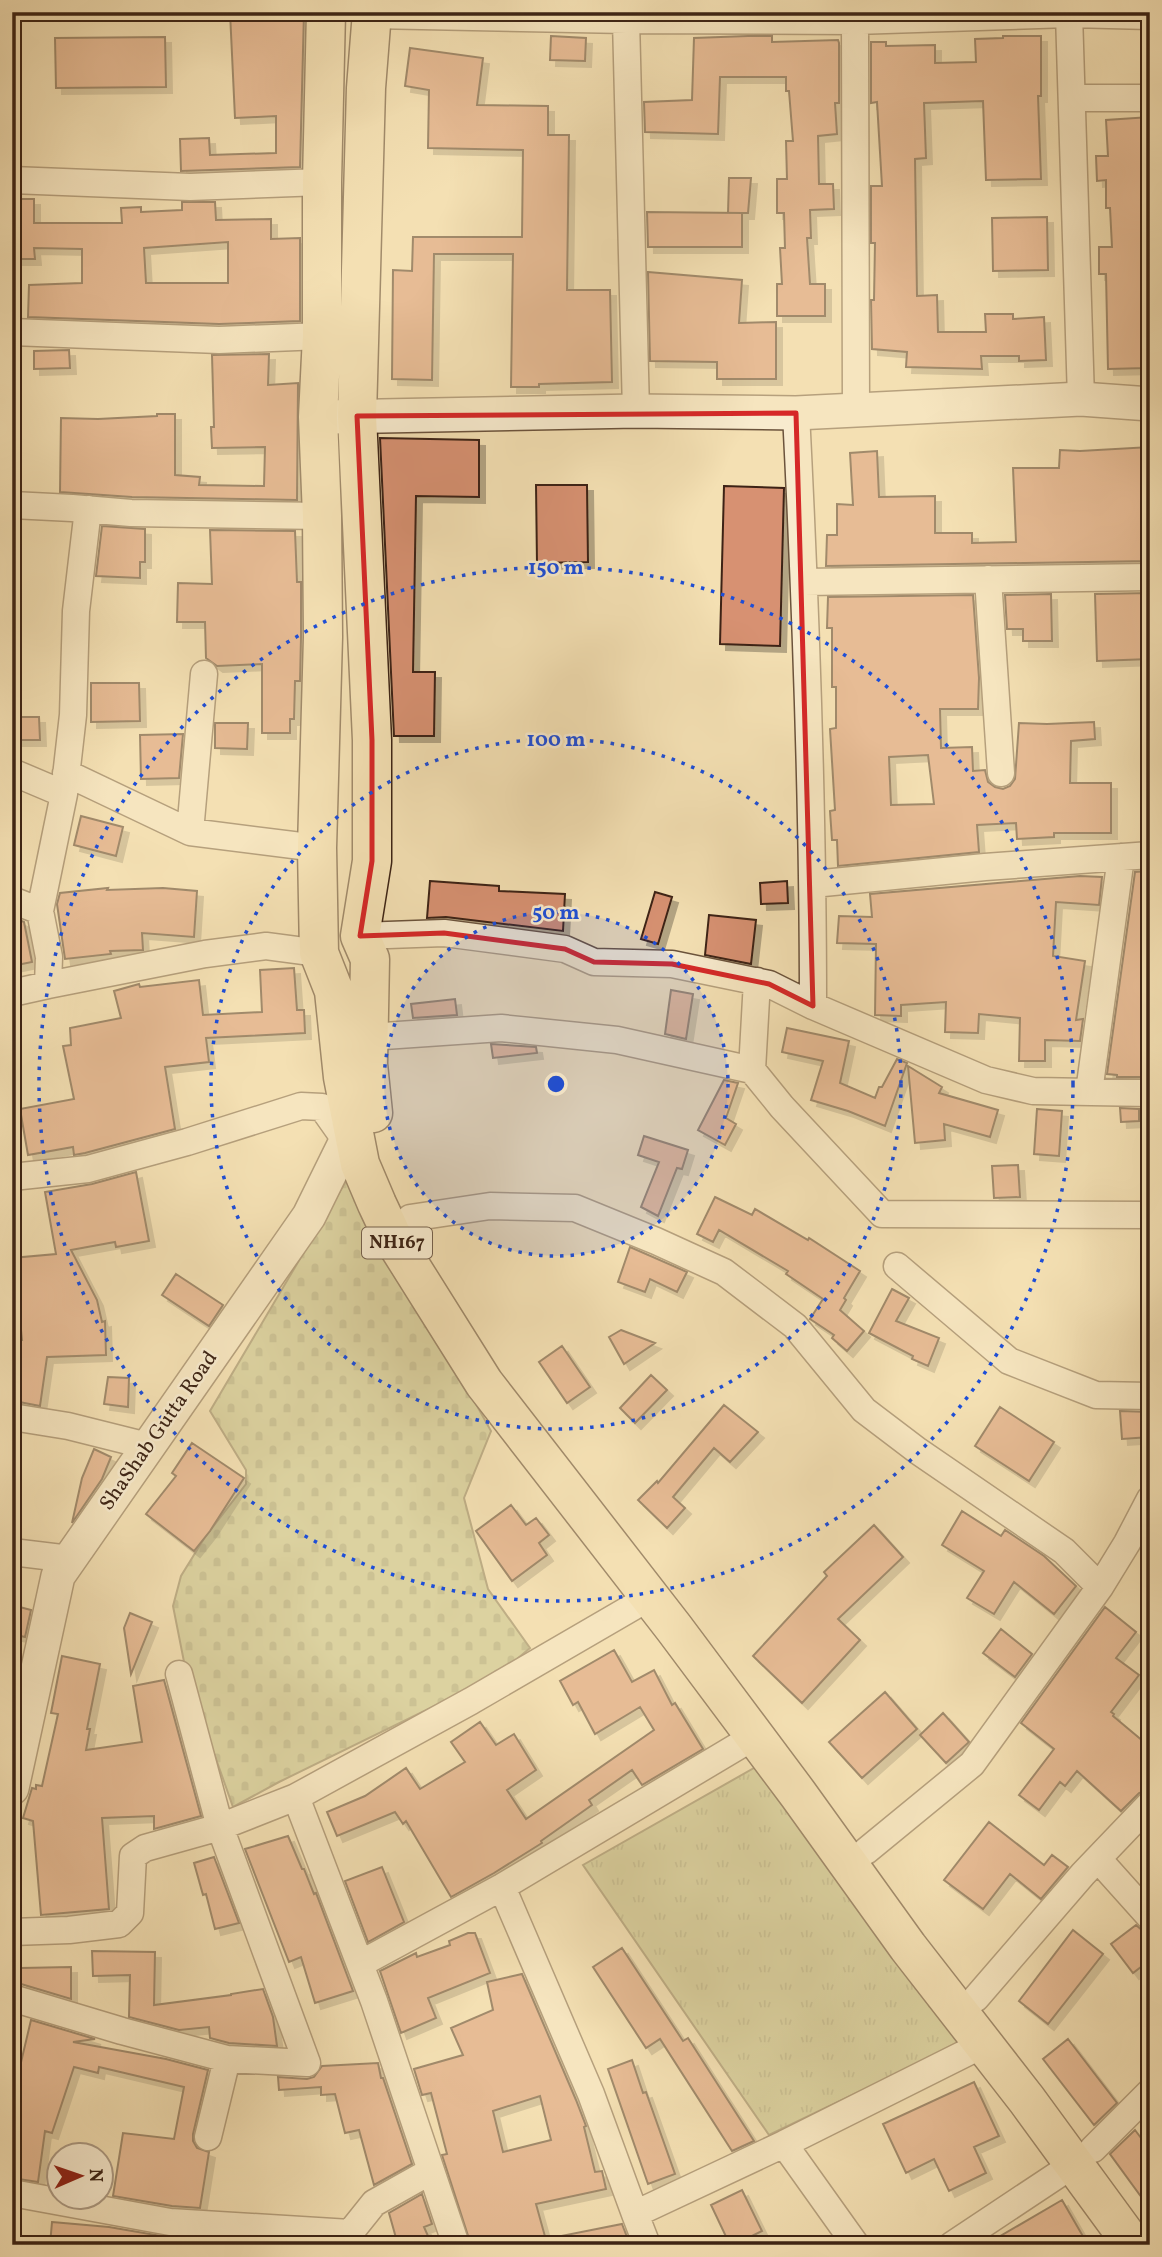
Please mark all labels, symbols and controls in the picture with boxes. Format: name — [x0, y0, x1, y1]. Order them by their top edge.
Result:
text: 150 m — [528, 554, 584, 583]
text: 100 m — [526, 726, 586, 755]
text: 50 m — [532, 899, 580, 928]
centre of rings — [544, 1072, 568, 1096]
road number: NH167 — [362, 1228, 432, 1259]
street label: ShaShab Gutta Road — [93, 1345, 225, 1517]
north arrow — [46, 2142, 116, 2212]
text: N — [82, 2168, 108, 2183]

